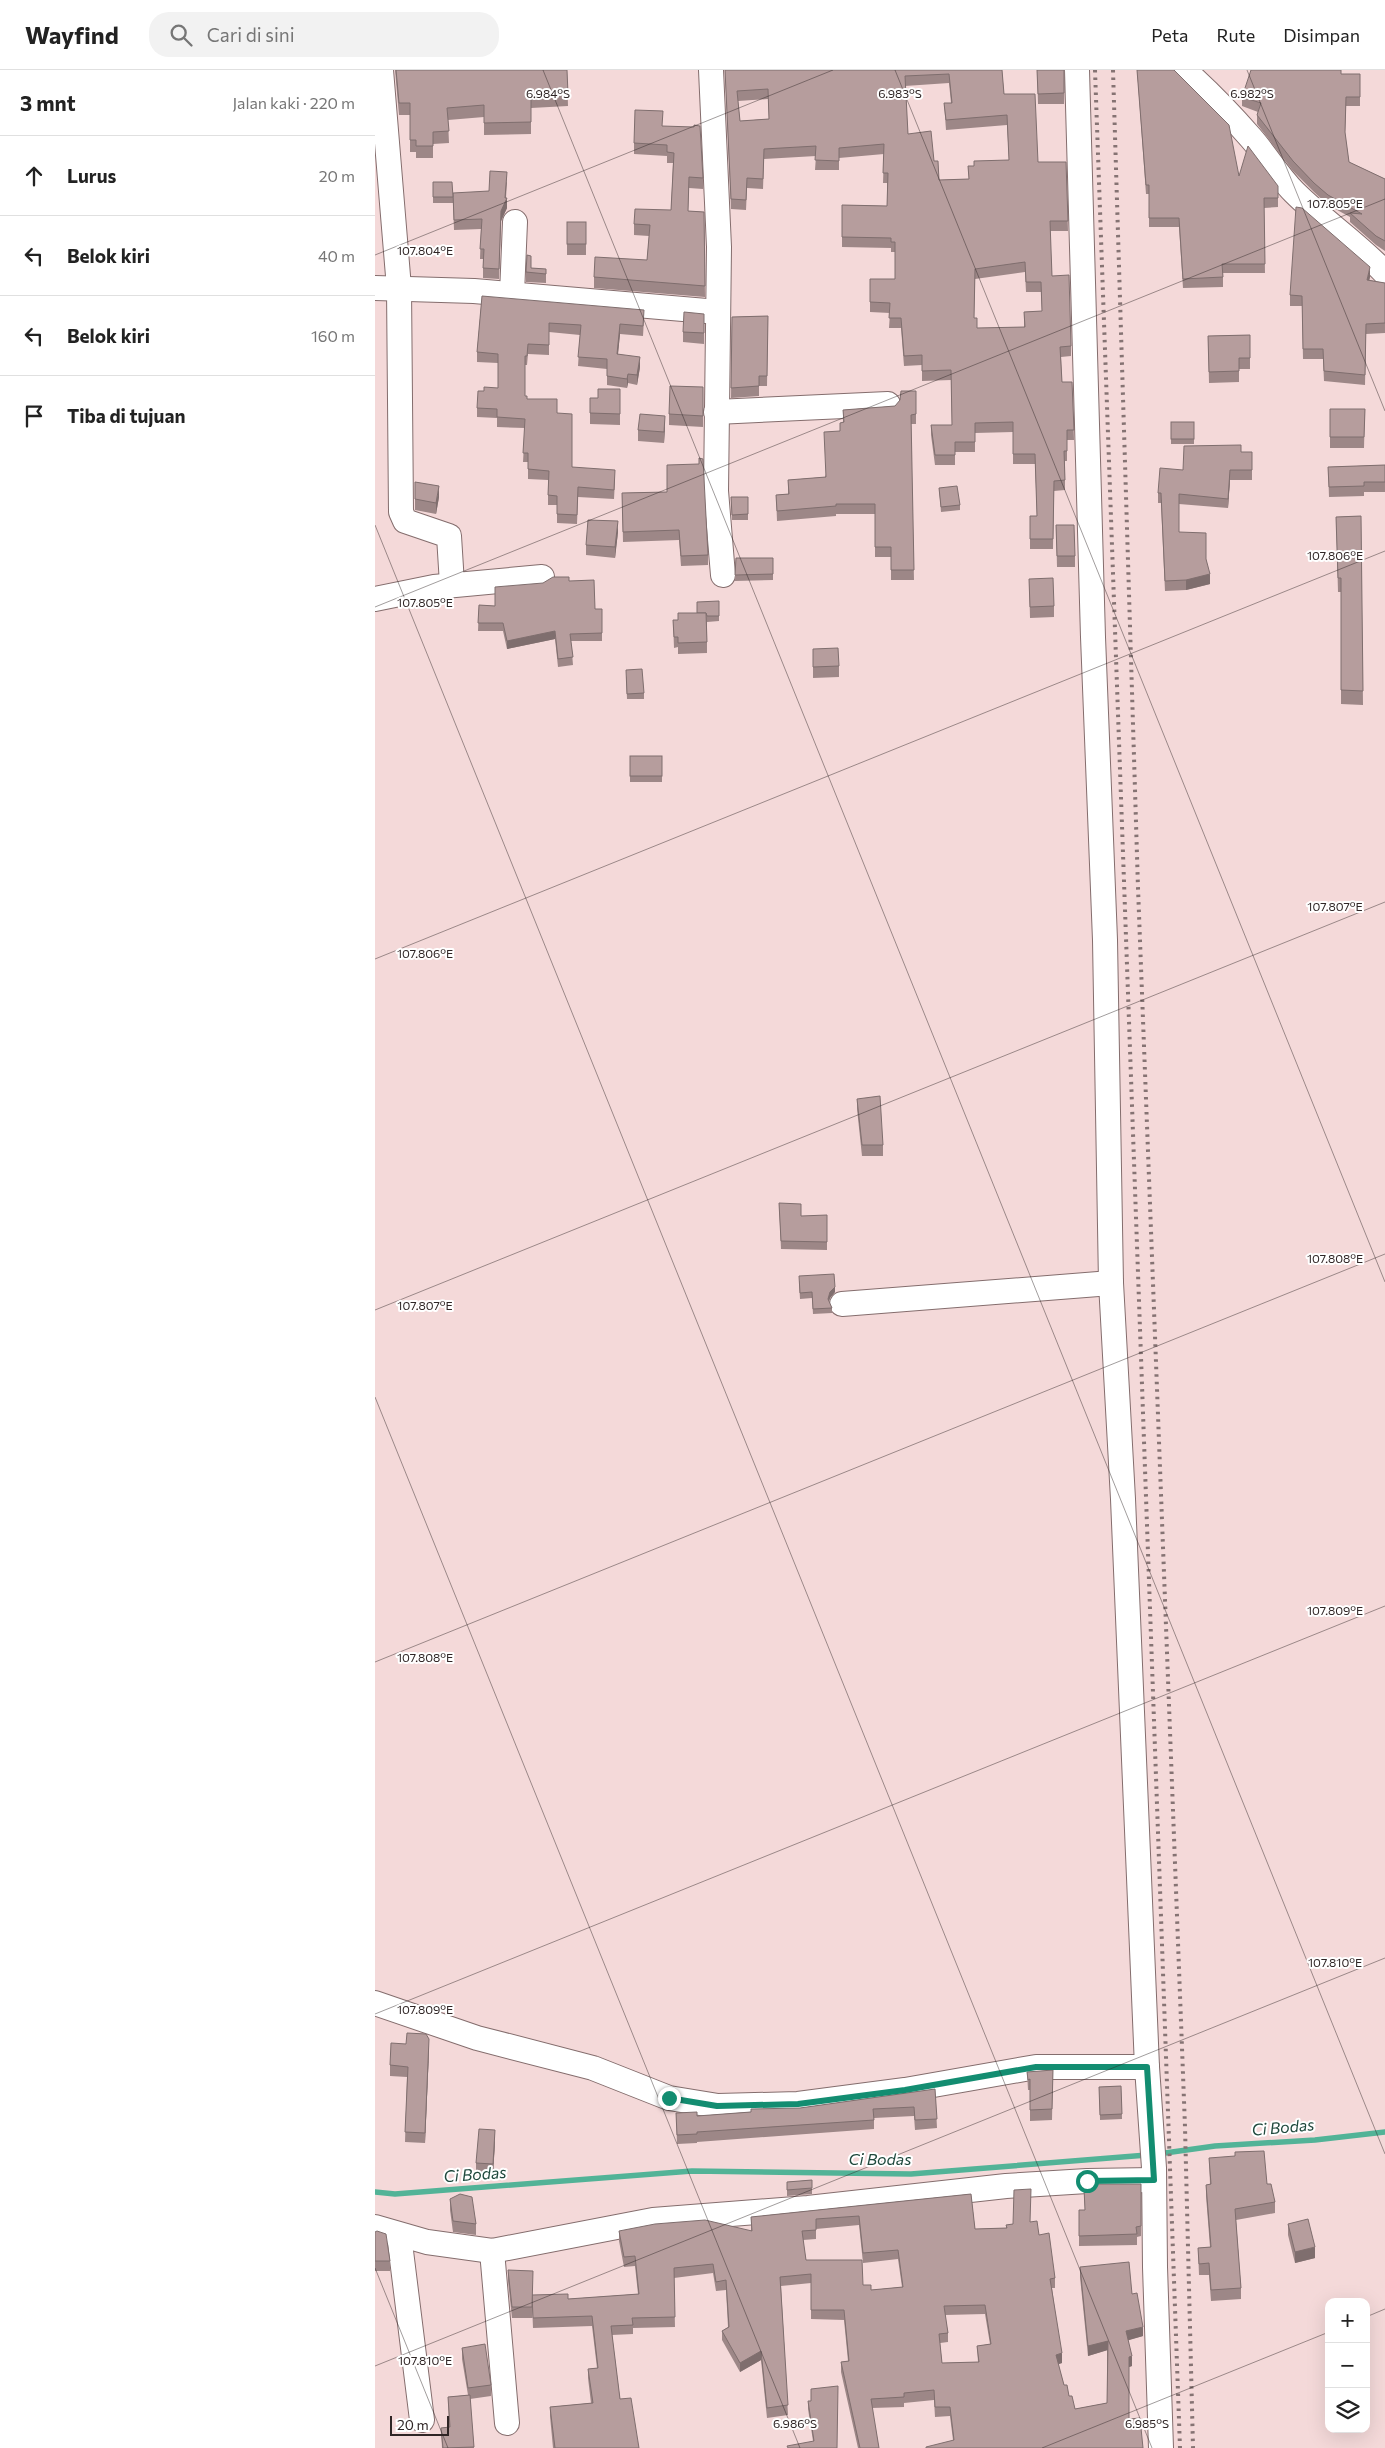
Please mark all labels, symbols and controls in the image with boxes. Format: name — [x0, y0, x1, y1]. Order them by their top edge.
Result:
search box — [149, 12, 499, 57]
text: Wayfind — [25, 20, 119, 49]
icon: search — [167, 21, 195, 49]
text: Cari di sini — [207, 23, 295, 46]
text: Peta — [1151, 24, 1188, 46]
text: Rute — [1216, 24, 1255, 46]
text: Disimpan — [1283, 24, 1360, 46]
text: 6.984°S — [526, 86, 570, 100]
text: 6.983°S — [878, 86, 922, 100]
text: 6.982°S — [1230, 86, 1274, 100]
text: 3 mnt — [20, 90, 76, 115]
text: Jalan kaki · 220 m — [232, 93, 355, 112]
icon: ahead — [20, 162, 48, 190]
text: Lurus — [67, 164, 116, 187]
text: 20 m — [319, 166, 355, 185]
text: 107.805°E — [1307, 196, 1363, 210]
icon: left — [20, 242, 48, 270]
text: 107.804°E — [397, 243, 453, 257]
text: Belok kiri — [67, 244, 150, 267]
text: 40 m — [318, 246, 355, 265]
icon: left — [20, 322, 48, 350]
text: Belok kiri — [67, 324, 150, 347]
text: 160 m — [311, 326, 355, 345]
icon: arrive — [20, 402, 48, 430]
text: Tiba di tujuan — [67, 404, 185, 427]
text: 107.806°E — [1307, 548, 1363, 562]
text: 107.805°E — [397, 595, 453, 609]
text: 107.807°E — [1307, 899, 1363, 913]
text: 107.806°E — [397, 946, 453, 960]
text: 107.808°E — [1307, 1251, 1363, 1265]
text: 107.807°E — [397, 1298, 453, 1312]
text: 107.809°E — [1307, 1603, 1363, 1617]
text: 107.808°E — [397, 1650, 453, 1664]
text: 107.810°E — [1308, 1955, 1362, 1969]
text: 107.809°E — [397, 2002, 453, 2016]
route end — [658, 2087, 681, 2110]
water label: Ci Bodas — [1251, 2114, 1315, 2139]
water label: Ci Bodas — [849, 2149, 911, 2168]
water label: Ci Bodas — [443, 2162, 507, 2185]
route start — [1076, 2170, 1099, 2193]
map controls — [1325, 2298, 1370, 2433]
button: + — [1325, 2298, 1370, 2343]
button: − — [1325, 2343, 1370, 2388]
text: 107.810°E — [398, 2353, 452, 2367]
button: layers — [1325, 2388, 1370, 2433]
scale bar — [390, 2413, 449, 2436]
text: 20 m — [397, 2416, 429, 2433]
text: 6.986°S — [773, 2416, 817, 2430]
text: 6.985°S — [1125, 2416, 1169, 2430]

